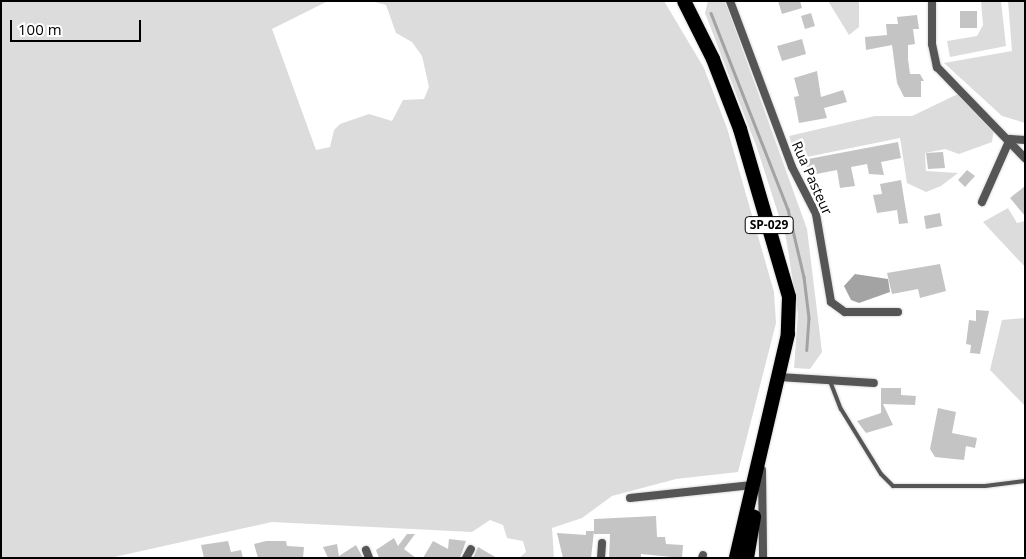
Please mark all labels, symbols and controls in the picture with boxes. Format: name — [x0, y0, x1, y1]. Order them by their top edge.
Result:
scale bar — [12, 10, 144, 42]
text: 100 m — [18, 19, 62, 39]
street label: Rua Pasteur — [788, 139, 836, 217]
road number: SP-029 — [744, 216, 794, 234]

